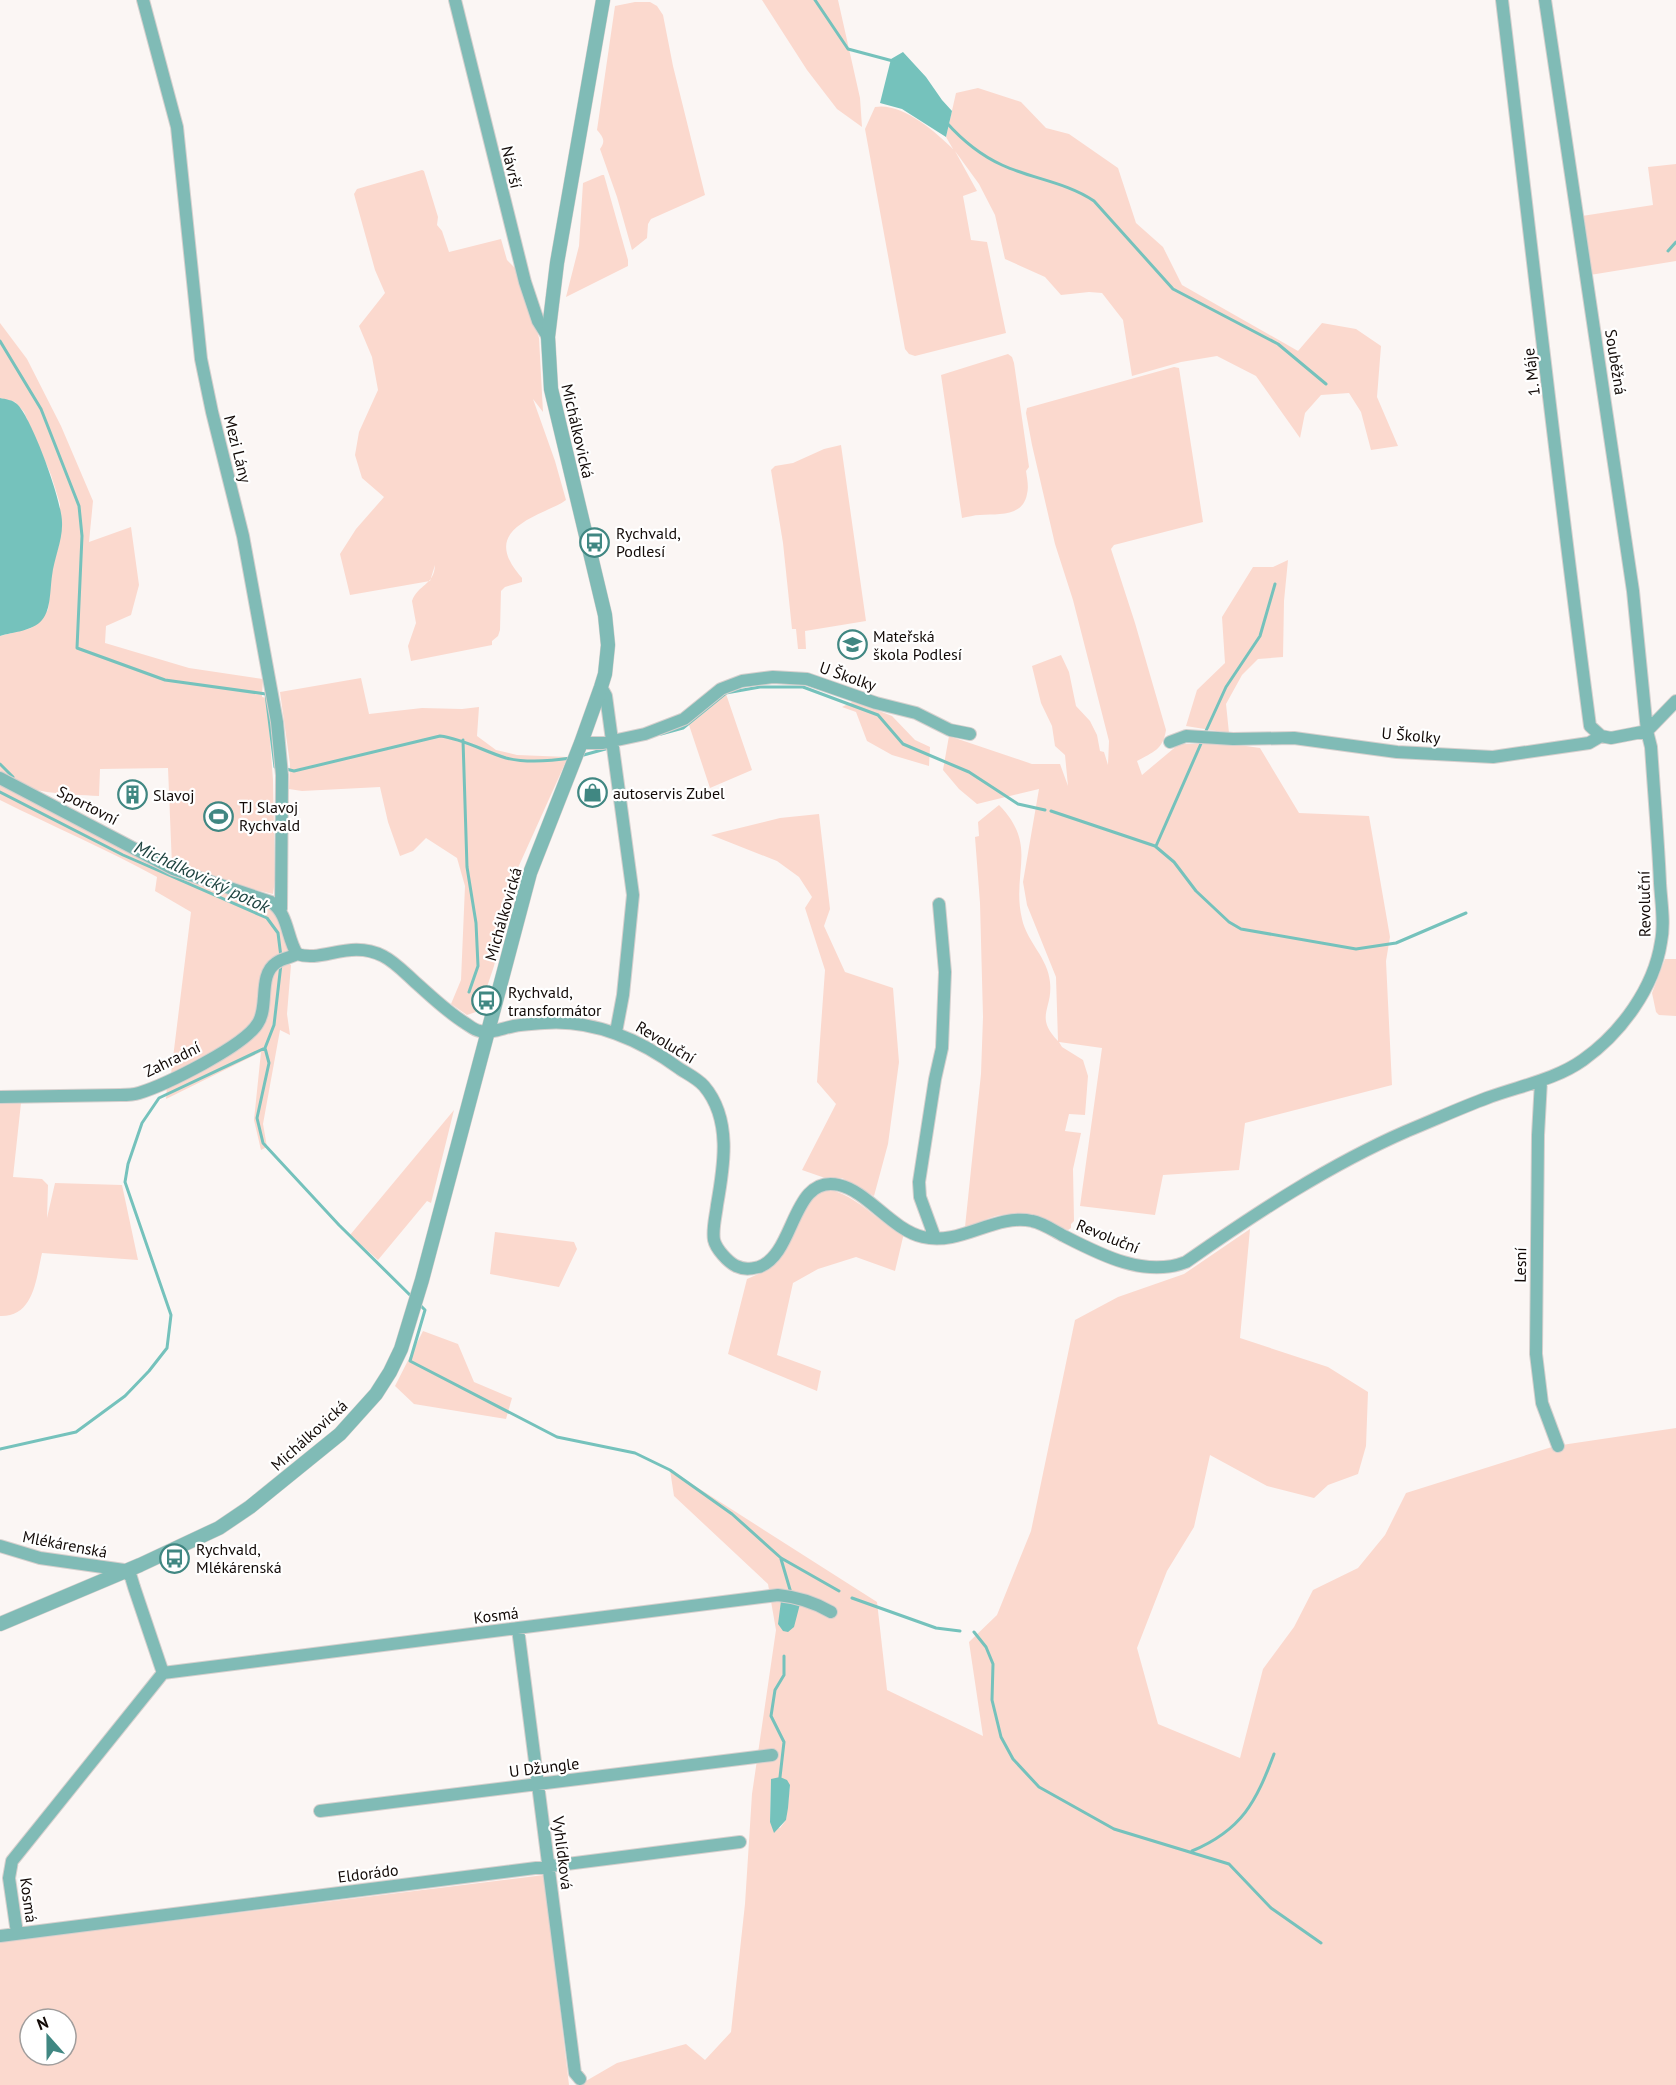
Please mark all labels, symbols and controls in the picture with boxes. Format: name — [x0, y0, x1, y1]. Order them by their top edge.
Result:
street label: Návrší — [497, 144, 527, 190]
street label: Souběžná — [1601, 328, 1631, 396]
street label: 1. Máje — [1518, 347, 1544, 397]
street label: Michálkovická — [557, 382, 599, 480]
street label: Mezi Lány — [220, 413, 256, 485]
place label: Rychvald, Podlesí — [616, 523, 681, 561]
bus stop icon: Rychvald, Podlesí — [579, 526, 611, 558]
place label: Mateřská škola Podlesí — [873, 626, 962, 664]
school or university icon: Mateřská škola Podlesí — [836, 629, 868, 661]
street label: U Školky — [817, 657, 880, 695]
street label: U Školky — [1381, 722, 1442, 748]
shop icon: autoservis Zubel — [576, 777, 608, 809]
building icon: Slavoj — [116, 779, 148, 811]
street label: Sportovní — [54, 781, 122, 829]
place label: autoservis Zubel — [613, 783, 725, 803]
place label: Slavoj — [153, 785, 195, 805]
place label: TJ Slavoj Rychvald — [239, 797, 300, 835]
sports icon: TJ Slavoj Rychvald — [202, 800, 234, 832]
water label: Michálkovický potok — [131, 835, 274, 918]
street label: Michálkovická — [480, 865, 526, 963]
street label: Revoluční — [1633, 871, 1655, 937]
place label: Rychvald, transformátor — [508, 982, 602, 1020]
bus stop icon: Rychvald, transformátor — [471, 985, 503, 1017]
street label: Revoluční — [632, 1016, 700, 1068]
street label: Zahradní — [141, 1037, 203, 1081]
street label: Revoluční — [1074, 1214, 1142, 1258]
street label: Lesní — [1510, 1247, 1530, 1283]
street label: Michálkovická — [267, 1395, 351, 1475]
street label: Mlékárenská — [21, 1526, 109, 1562]
place label: Rychvald, Mlékárenská — [196, 1539, 282, 1577]
bus stop icon: Rychvald, Mlékárenská — [159, 1542, 191, 1574]
street label: Kosmá — [472, 1602, 520, 1628]
street label: U Džungle — [508, 1753, 580, 1781]
street label: Vyhlídková — [548, 1814, 577, 1891]
street label: Eldorádo — [337, 1859, 399, 1887]
street label: Kosmá — [16, 1876, 42, 1924]
north arrow — [18, 2007, 78, 2067]
text: N — [34, 2012, 51, 2034]

